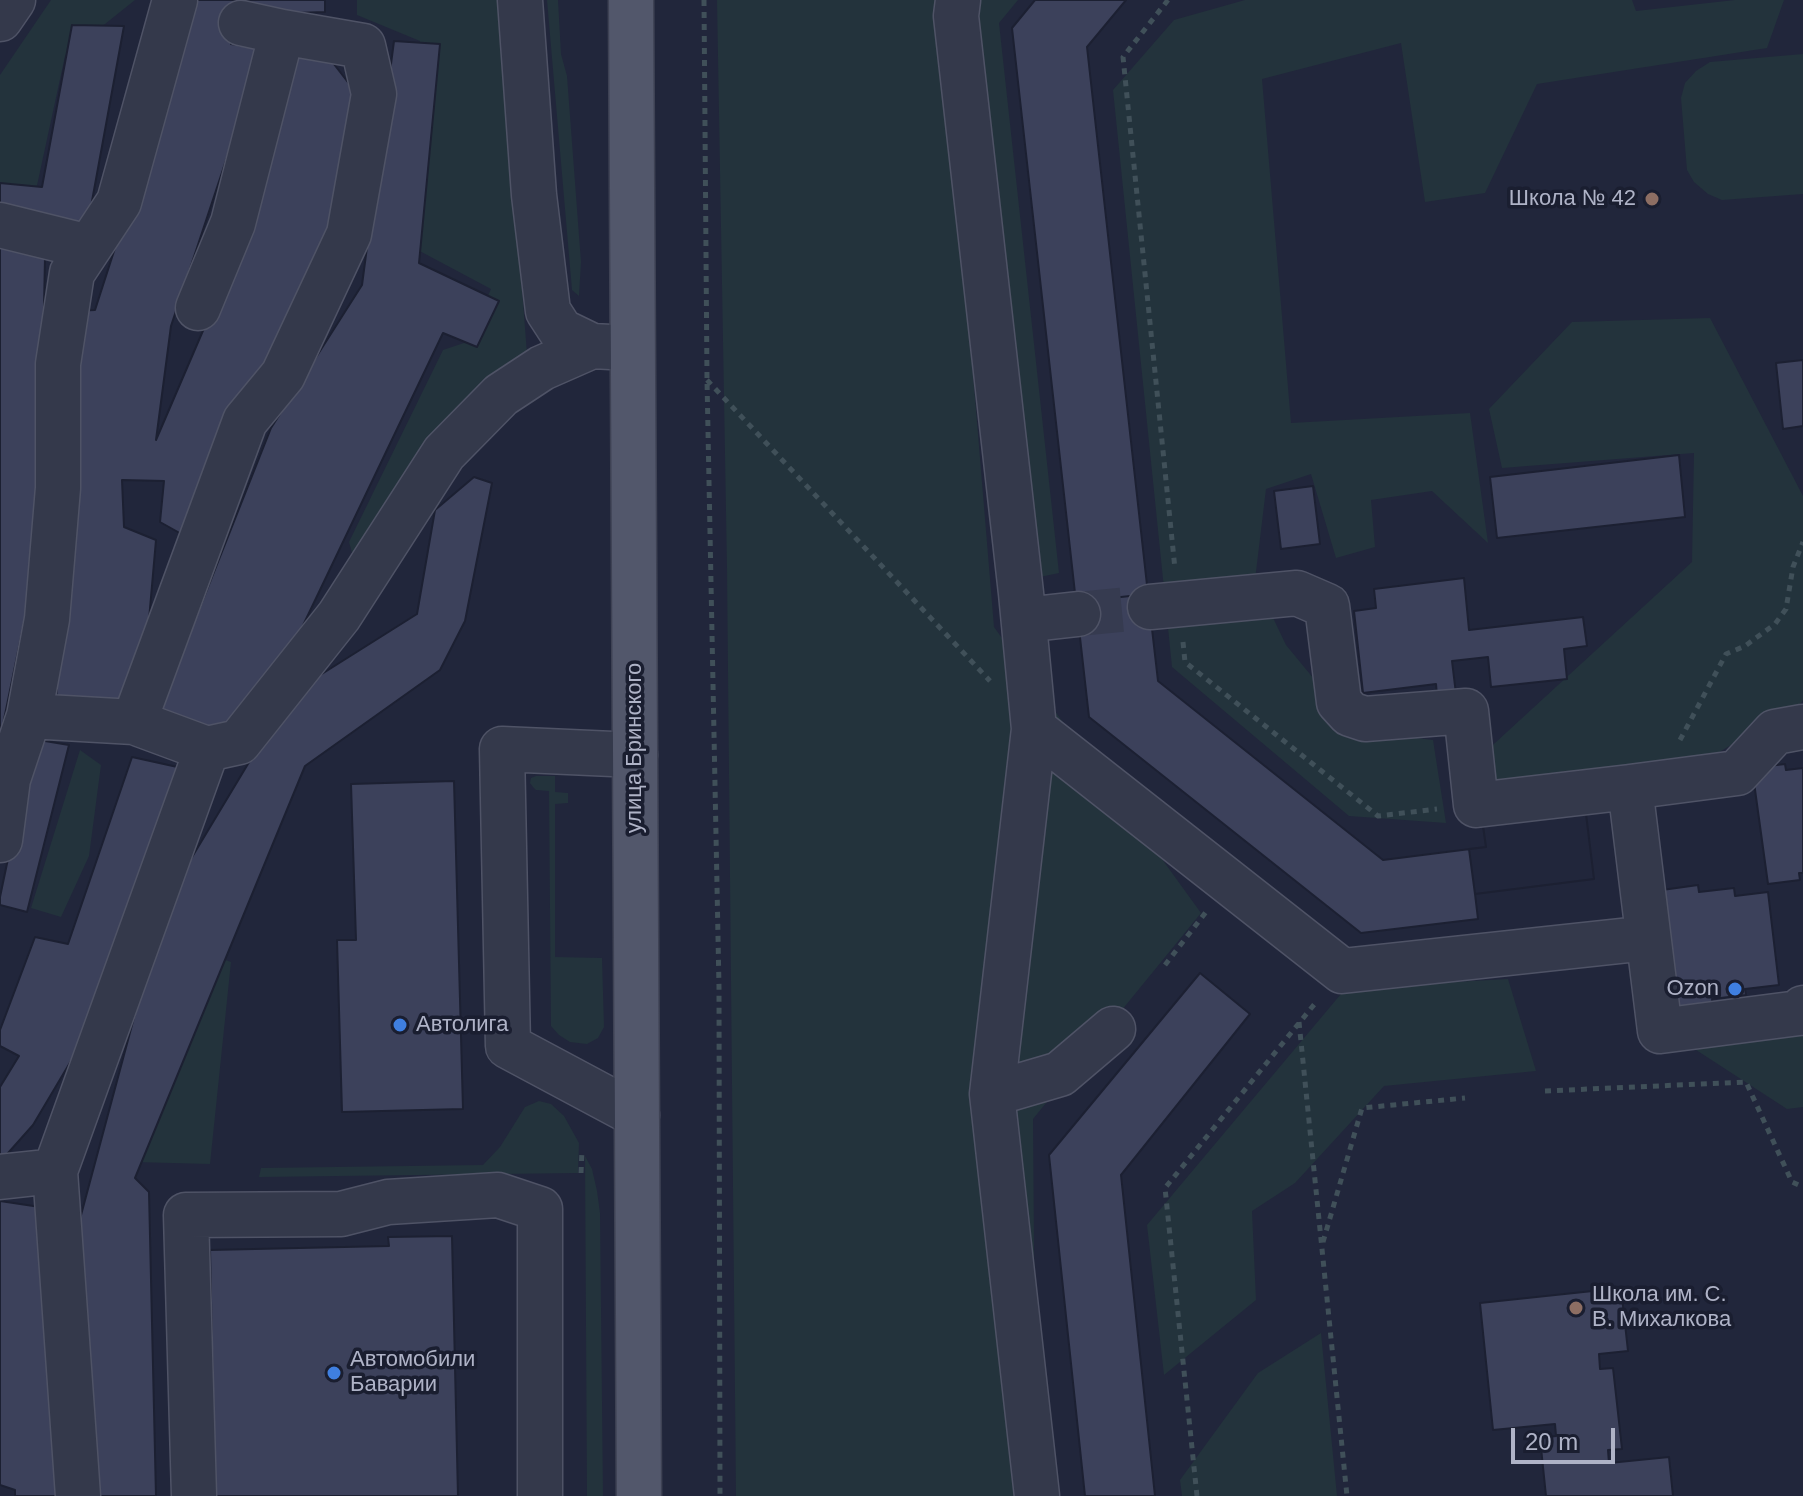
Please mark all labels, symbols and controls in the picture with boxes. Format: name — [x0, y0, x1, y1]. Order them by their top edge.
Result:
place label: Школа № 42 — [1509, 186, 1636, 212]
marker: Школа № 42 — [1643, 190, 1661, 208]
street label: улица Бринского — [622, 663, 648, 833]
place label: Ozon — [1666, 976, 1719, 1002]
marker: Ozon — [1726, 980, 1744, 998]
place label: Автолига — [416, 1012, 508, 1038]
marker: Автолига — [391, 1016, 409, 1034]
place label: Школа им. С. В. Михалкова — [1592, 1282, 1731, 1334]
marker: Школа им. С. В. Михалкова — [1567, 1299, 1585, 1317]
place label: Автомобили Баварии — [350, 1347, 475, 1398]
marker: Автомобили Баварии — [325, 1364, 343, 1382]
scale bar — [1515, 1412, 1619, 1462]
text: 20 m — [1525, 1428, 1578, 1455]

